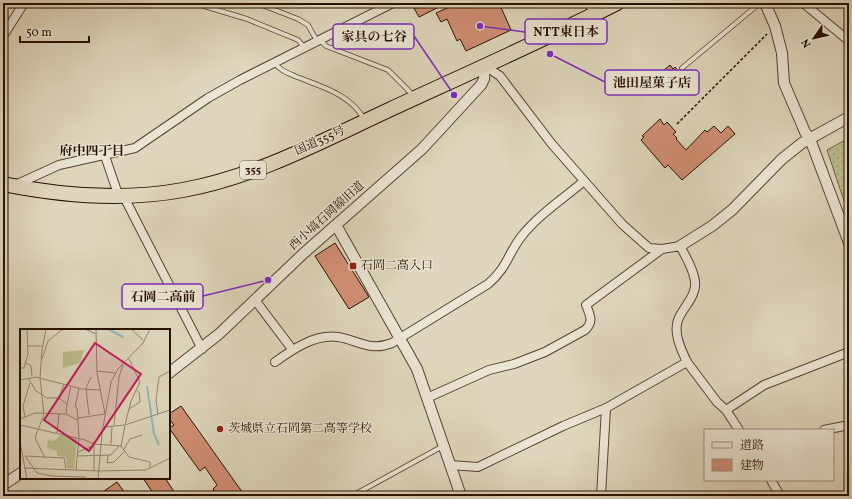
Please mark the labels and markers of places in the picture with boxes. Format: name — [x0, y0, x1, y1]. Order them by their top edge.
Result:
callout: NTT東日本 — [525, 19, 607, 44]
callout: 家具の七谷 — [333, 24, 414, 49]
callout: 池田屋菓子店 — [605, 70, 699, 95]
place label: 石岡二高入口 — [361, 258, 433, 274]
marker: 石岡二高入口 — [348, 261, 358, 271]
callout: 石岡二高前 — [122, 284, 203, 309]
place label: 茨城県立石岡第二高等学校 — [228, 421, 372, 437]
marker: 茨城県立石岡第二高等学校 — [215, 424, 225, 434]

